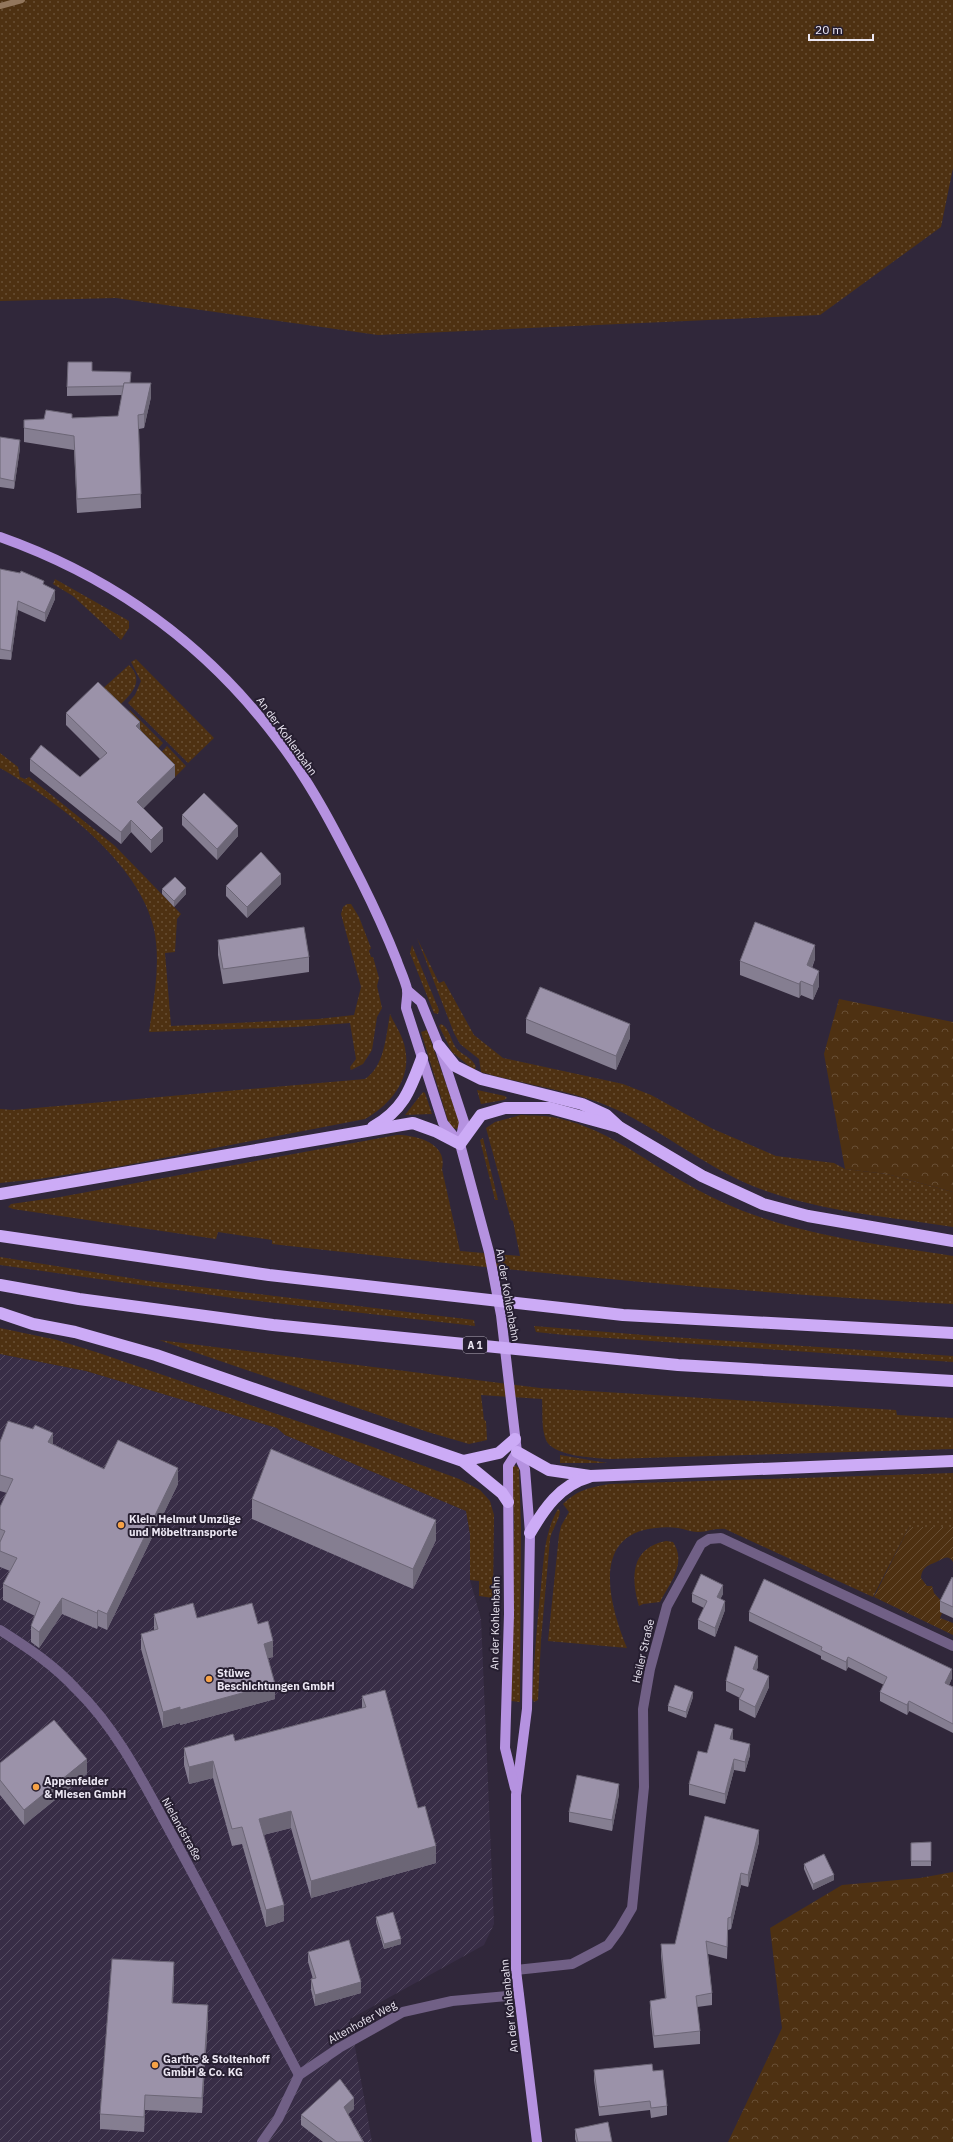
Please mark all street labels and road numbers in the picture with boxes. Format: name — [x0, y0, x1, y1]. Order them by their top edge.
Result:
street label: An der Kohlenbahn — [254, 694, 320, 778]
street label: An der Kohlenbahn — [493, 1247, 523, 1343]
road number: A 1 — [463, 1337, 487, 1353]
street label: An der Kohlenbahn — [487, 1576, 503, 1670]
street label: Heiler Straße — [629, 1618, 657, 1684]
street label: Nielandstraße — [159, 1795, 205, 1863]
street label: An der Kohlenbahn — [497, 1958, 521, 2054]
street label: Altenhofer Weg — [325, 1997, 399, 2047]

